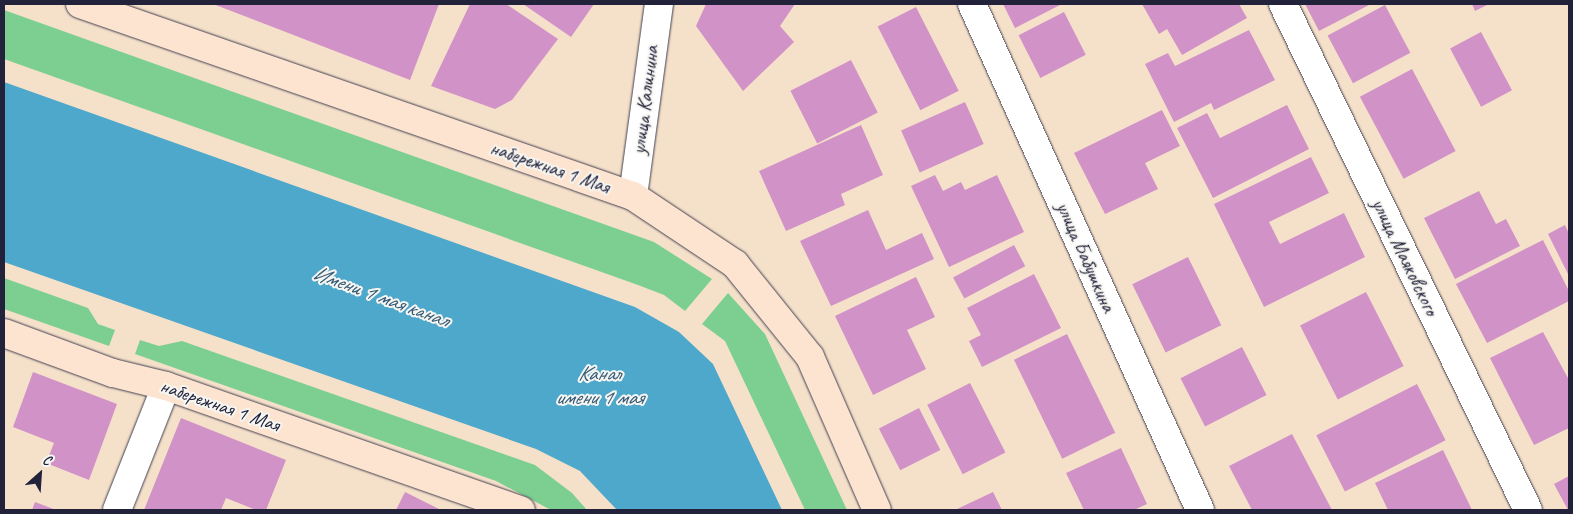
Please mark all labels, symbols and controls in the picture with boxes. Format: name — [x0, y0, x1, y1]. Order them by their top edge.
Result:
street label: улица Калинина — [626, 44, 664, 156]
street label: набережная 1 Мая — [487, 135, 613, 199]
street label: улица Маяковского — [1366, 194, 1444, 320]
street label: улица Бабушкина — [1051, 199, 1121, 315]
water label: Имени 1 мая канал — [311, 260, 451, 332]
water label: Канал имени 1 мая — [555, 360, 643, 410]
street label: набережная 1 Мая — [157, 373, 283, 437]
north arrow — [15, 449, 65, 499]
text: С — [40, 451, 54, 469]

